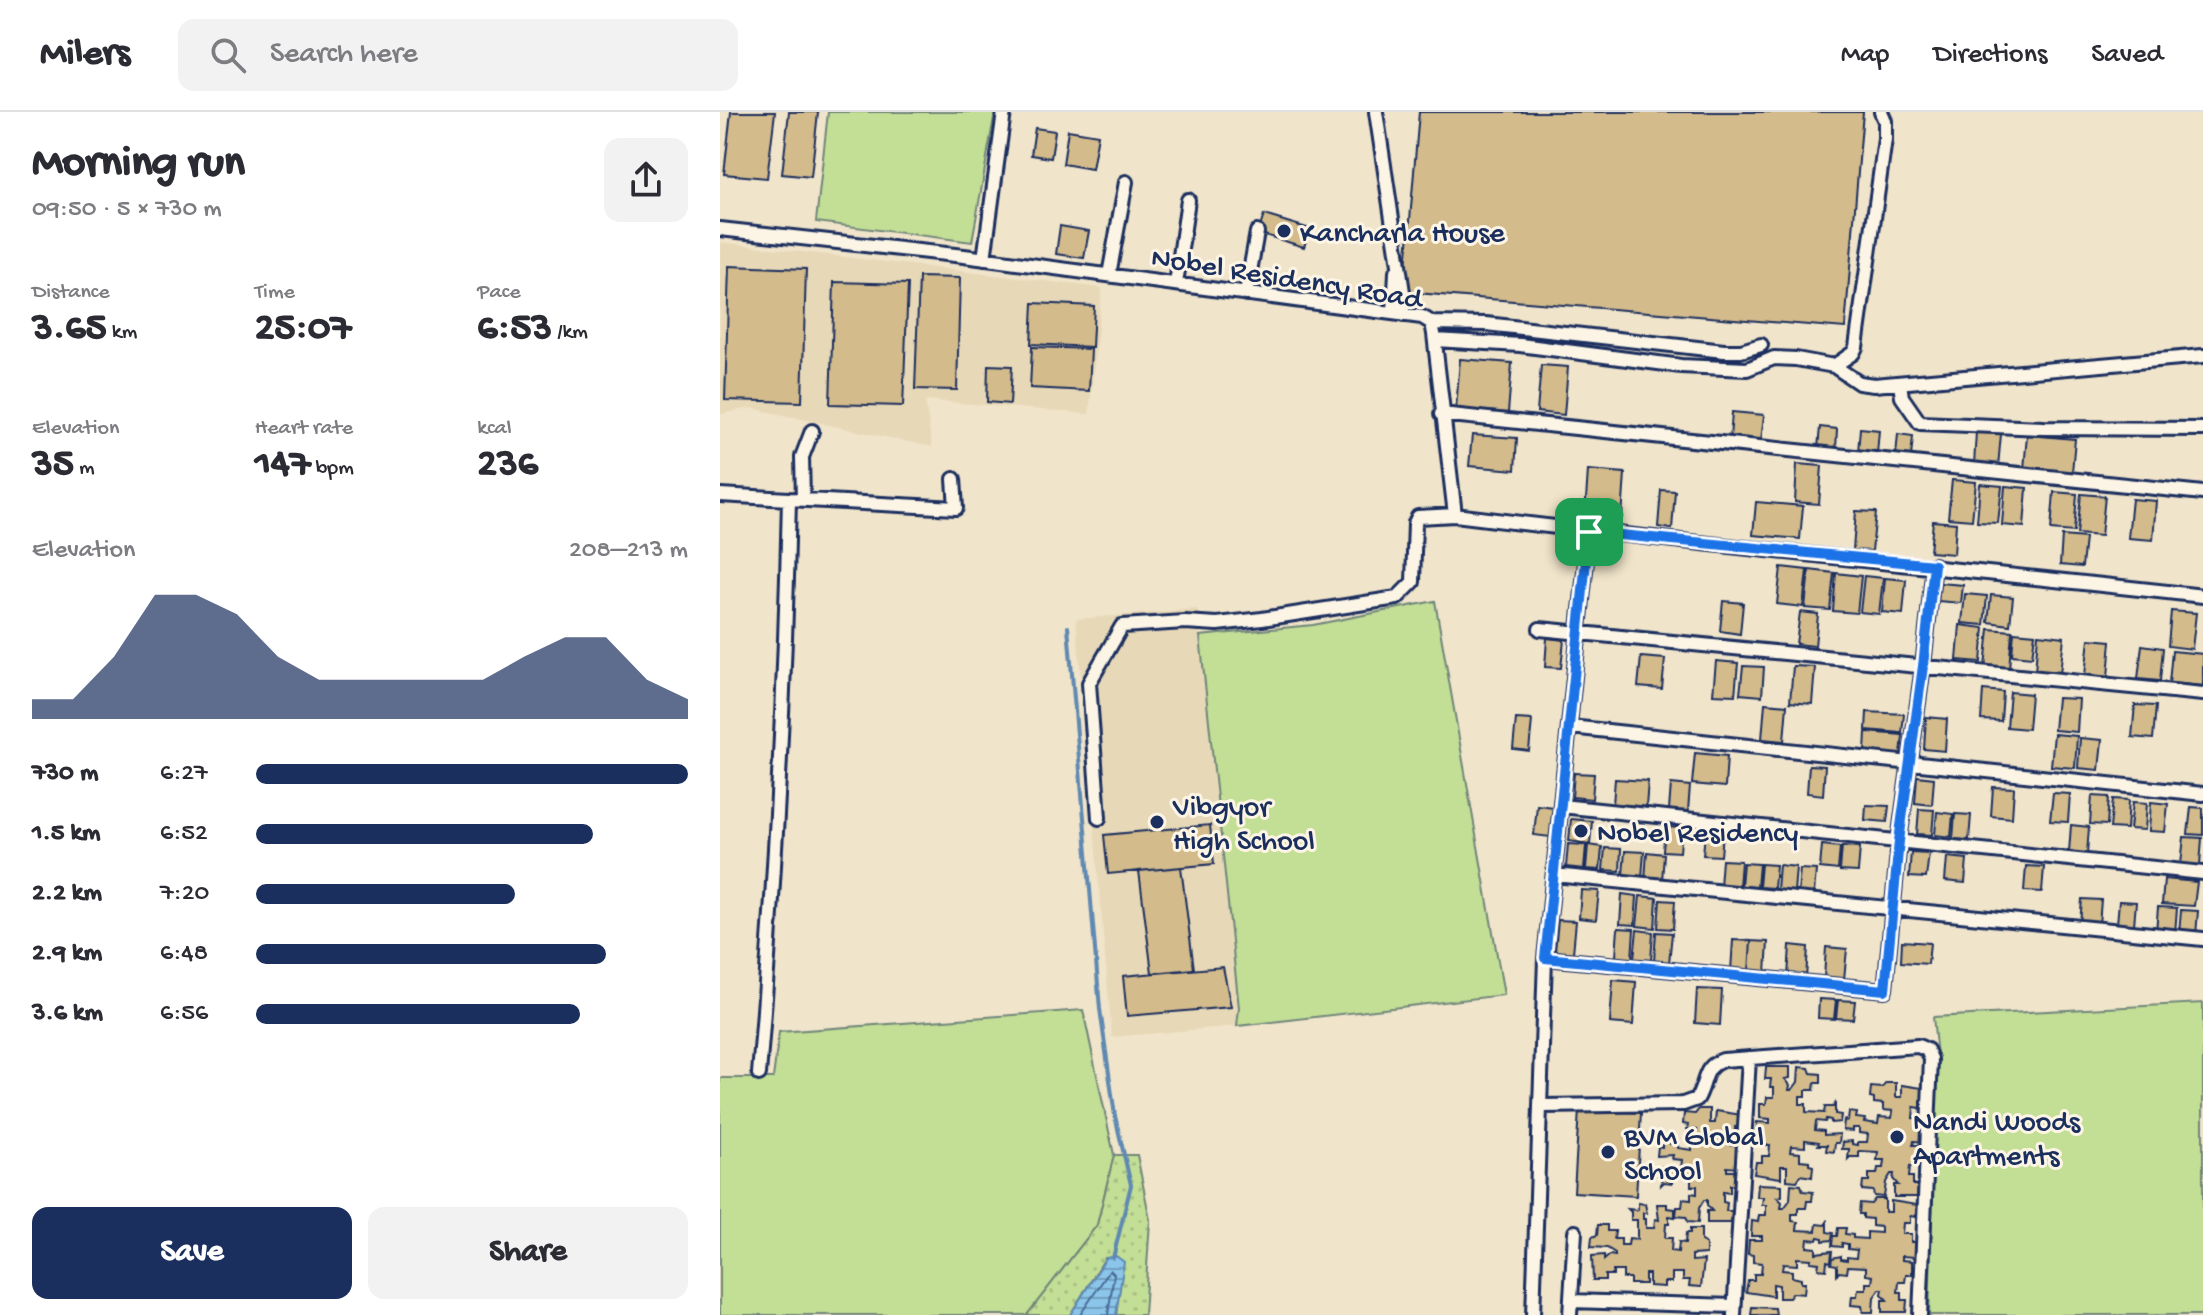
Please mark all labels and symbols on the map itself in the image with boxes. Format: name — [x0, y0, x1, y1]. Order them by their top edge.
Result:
place label: Kancharla House — [1300, 218, 1505, 253]
marker: Kancharla House — [1275, 222, 1293, 240]
street label: Nobel Residency Road — [1148, 242, 1427, 320]
pin — [1555, 498, 1623, 566]
place label: Vibgyor High School — [1172, 792, 1315, 861]
marker: Vibgyor High School — [1148, 813, 1166, 831]
place label: Nobel Residency — [1597, 818, 1798, 853]
marker: Nobel Residency — [1572, 822, 1590, 840]
place label: Nandi Woods Apartments — [1913, 1107, 2081, 1176]
place label: BVM Global School — [1623, 1122, 1764, 1191]
marker: Nandi Woods Apartments — [1888, 1128, 1906, 1146]
marker: BVM Global School — [1599, 1143, 1617, 1161]

